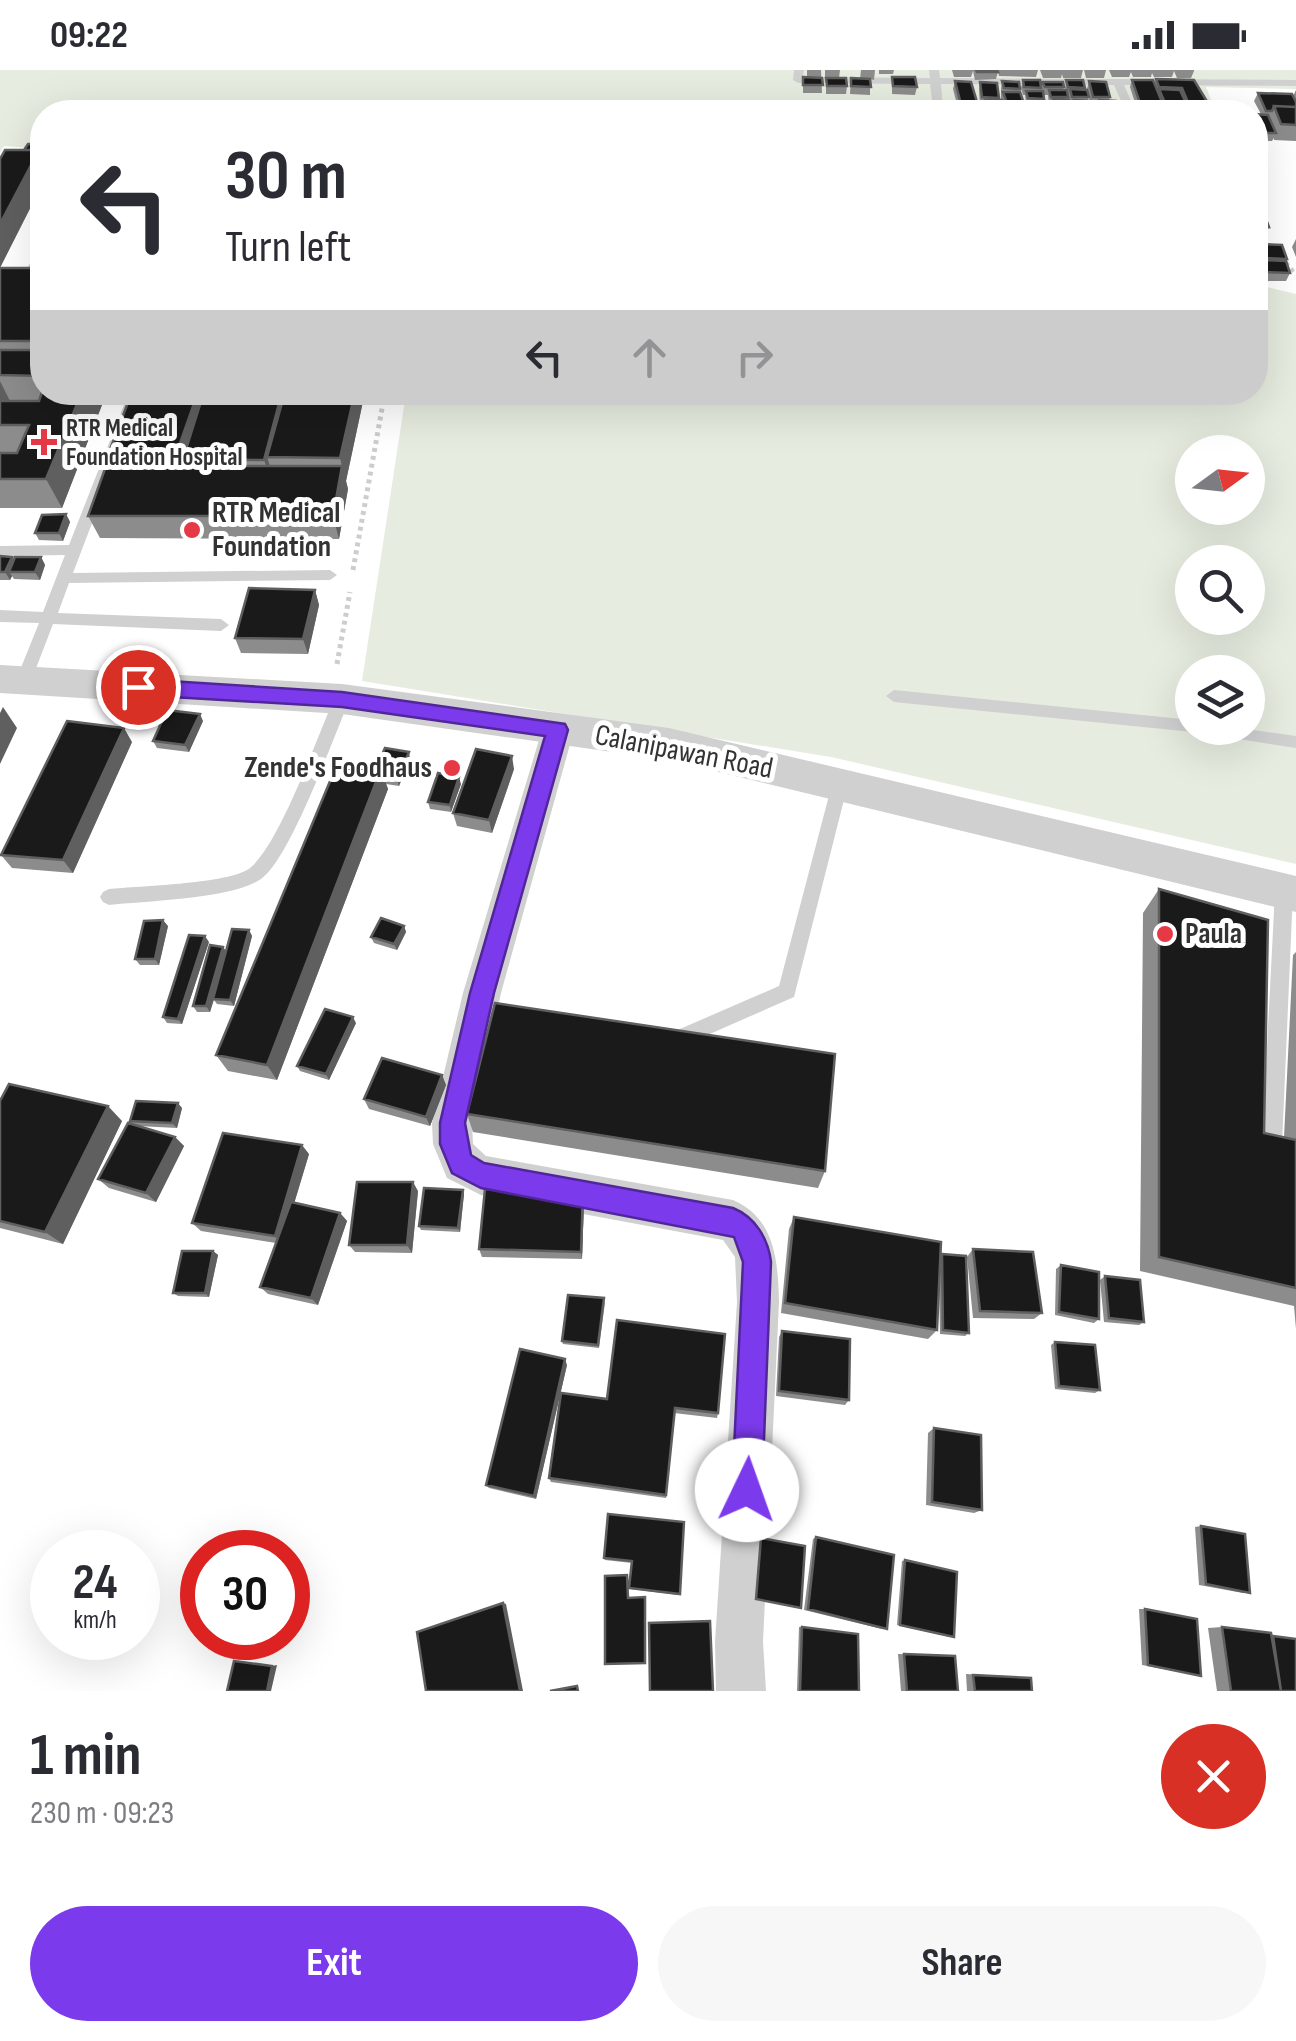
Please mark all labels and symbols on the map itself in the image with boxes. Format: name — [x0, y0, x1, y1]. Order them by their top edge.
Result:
place label: RTR Medical Foundation Hospital — [66, 413, 243, 473]
marker: RTR Medical Foundation Hospital — [31, 429, 57, 455]
north arrow — [1175, 435, 1265, 525]
place label: RTR Medical Foundation — [212, 495, 340, 565]
marker: RTR Medical Foundation — [181, 519, 203, 541]
pin — [96, 645, 181, 730]
street label: Calanipawan Road — [592, 717, 776, 787]
place label: Zende's Foodhaus — [244, 750, 432, 786]
marker: Zende's Foodhaus — [441, 757, 463, 779]
place label: Paula — [1185, 916, 1242, 952]
marker: Paula — [1154, 923, 1176, 945]
position arrow — [695, 1438, 799, 1542]
speed limit sign: 30 — [180, 1530, 310, 1660]

